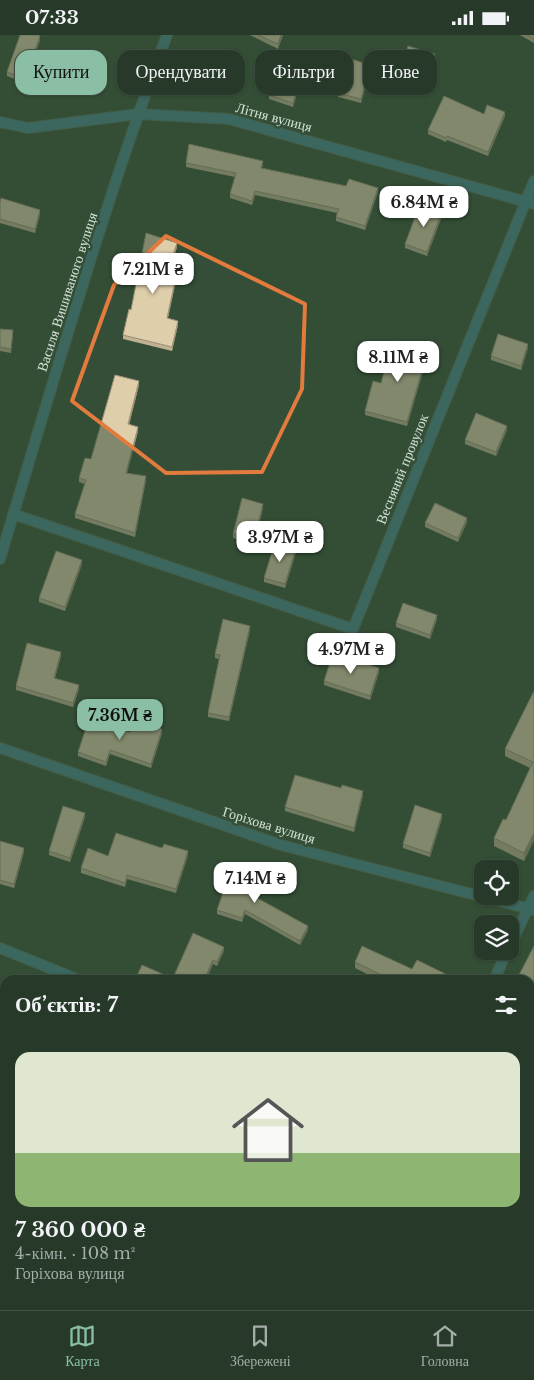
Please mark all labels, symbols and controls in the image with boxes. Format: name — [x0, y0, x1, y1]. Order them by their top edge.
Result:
text: 07:33 — [25, 6, 79, 29]
chip: Купити — [15, 50, 107, 95]
chip: Орендувати — [117, 50, 245, 95]
chip: Фільтри — [255, 50, 353, 95]
chip: Нове — [363, 50, 437, 95]
street label: Літня вулиця — [234, 98, 315, 136]
pin: 6.84M ₴ — [378, 185, 470, 228]
text: 6.84M ₴ — [390, 192, 458, 212]
street label: Василя Вишиваного вулиця — [33, 210, 101, 374]
pin: 7.21M ₴ — [107, 253, 199, 295]
text: 7.21M ₴ — [123, 259, 183, 279]
pin: 8.11M ₴ — [352, 341, 444, 383]
text: 8.11M ₴ — [368, 347, 428, 367]
street label: Весняний провулок — [372, 411, 432, 527]
pin: 3.97M ₴ — [234, 521, 326, 563]
text: 3.97M ₴ — [247, 527, 313, 547]
pin: 4.97M ₴ — [305, 633, 397, 675]
text: 4.97M ₴ — [318, 639, 384, 659]
pin: 7.36M ₴ — [74, 699, 166, 741]
text: 7.36M ₴ — [88, 705, 152, 725]
street label: Горіхова вулиця — [221, 802, 318, 848]
map controls — [474, 860, 519, 960]
button: locate — [474, 860, 519, 905]
pin: 7.14M ₴ — [209, 861, 301, 904]
text: 7.14M ₴ — [225, 868, 285, 888]
button: layers — [474, 915, 519, 960]
icon: filters — [492, 991, 520, 1019]
text: Об’єктів: 7 — [15, 992, 118, 1018]
icon: home — [223, 1085, 313, 1175]
text: 7 360 000 ₴ — [15, 1217, 145, 1243]
text: 4-кімн. · 108 m² — [15, 1243, 135, 1263]
text: Горіхова вулиця — [15, 1263, 125, 1283]
tab: Карта — [65, 1322, 100, 1370]
tab: Збережені — [230, 1322, 291, 1370]
tab: Головна — [421, 1322, 469, 1370]

